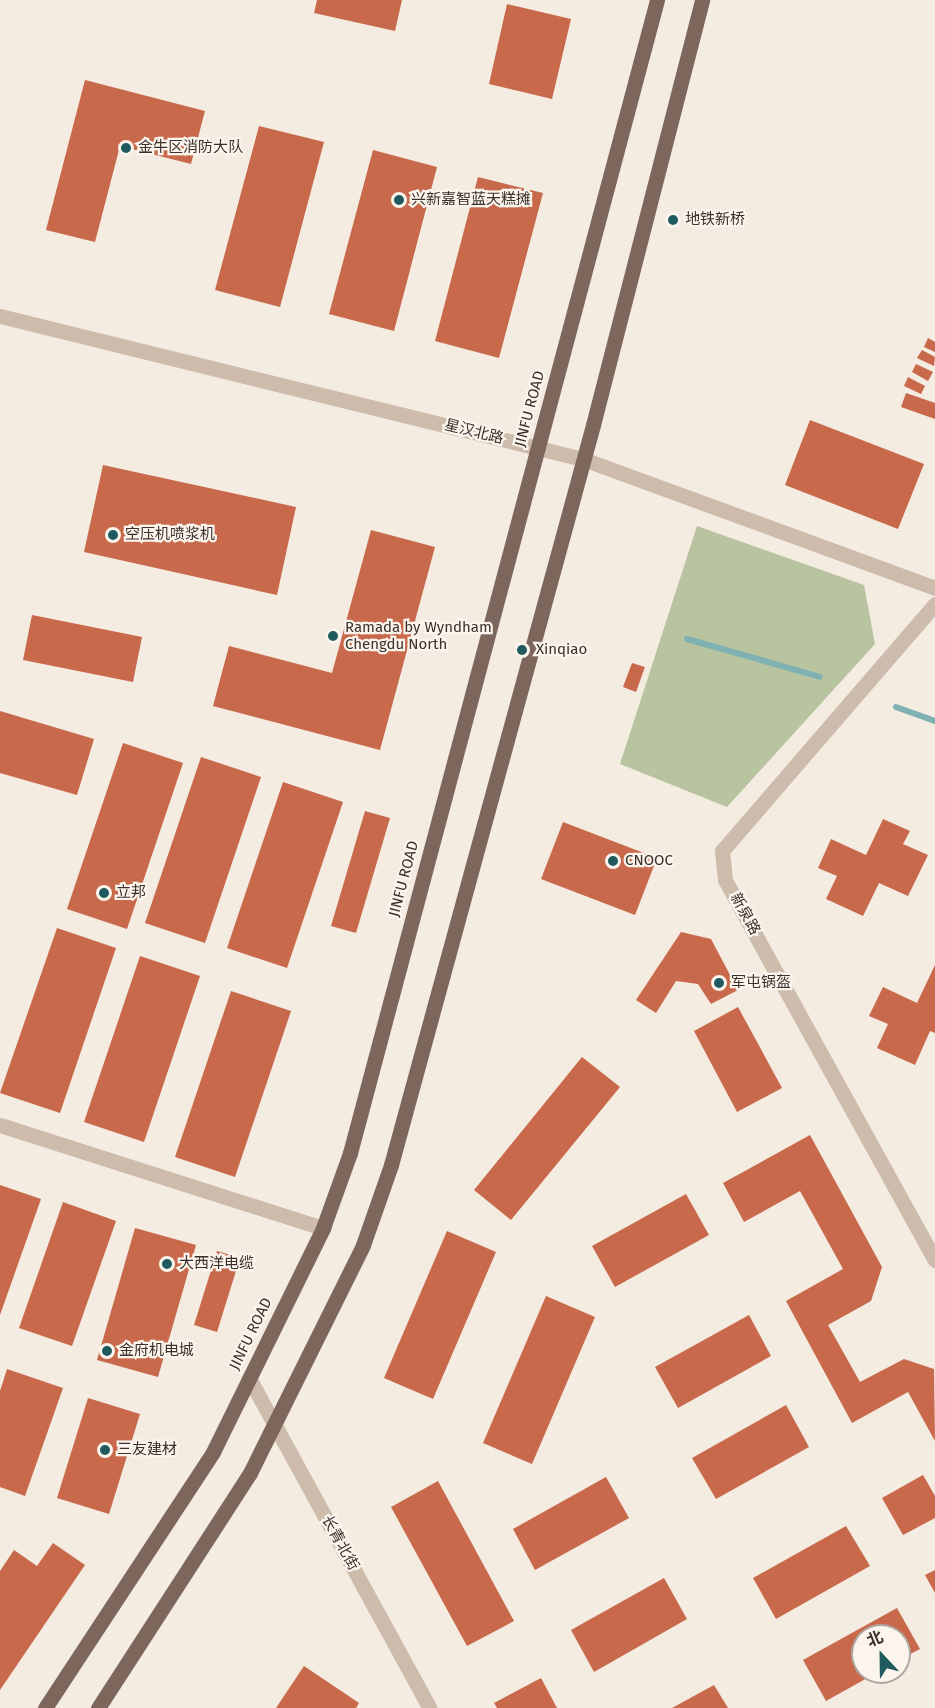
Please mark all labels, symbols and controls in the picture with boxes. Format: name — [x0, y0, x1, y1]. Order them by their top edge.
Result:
place label: 金牛区消防大队 — [138, 139, 243, 157]
marker: 金牛区消防大队 — [119, 141, 133, 155]
place label: 兴新嘉智蓝天糕摊 — [411, 191, 531, 209]
marker: 兴新嘉智蓝天糕摊 — [392, 193, 406, 207]
place label: 地铁新桥 — [685, 211, 745, 229]
marker: 地铁新桥 — [666, 213, 680, 227]
street label: JINFU ROAD — [511, 369, 549, 449]
street label: 星汉北路 — [443, 416, 505, 448]
place label: 空压机喷浆机 — [125, 526, 215, 544]
marker: 空压机喷浆机 — [106, 528, 120, 542]
place label: Ramada by Wyndham Chengdu North — [345, 618, 492, 653]
marker: Ramada by Wyndham Chengdu North — [326, 629, 340, 643]
marker: Xinqiao — [513, 641, 531, 659]
place label: Xinqiao — [536, 641, 587, 659]
street label: JINFU ROAD — [385, 839, 423, 919]
place label: CNOOC — [625, 852, 673, 870]
marker: CNOOC — [606, 854, 620, 868]
place label: 立邦 — [116, 884, 146, 902]
marker: 立邦 — [97, 886, 111, 900]
street label: 新泉路 — [726, 890, 764, 938]
place label: 军屯锅盔 — [731, 974, 791, 992]
marker: 军屯锅盔 — [712, 976, 726, 990]
place label: 大西洋电缆 — [179, 1255, 254, 1273]
marker: 大西洋电缆 — [160, 1257, 174, 1271]
street label: JINFU ROAD — [226, 1295, 276, 1373]
place label: 金府机电城 — [119, 1342, 194, 1360]
marker: 金府机电城 — [100, 1344, 114, 1358]
place label: 三友建材 — [117, 1441, 177, 1459]
marker: 三友建材 — [98, 1443, 112, 1457]
street label: 长青北街 — [318, 1512, 362, 1574]
north arrow — [851, 1624, 911, 1684]
text: 北 — [864, 1627, 886, 1651]

